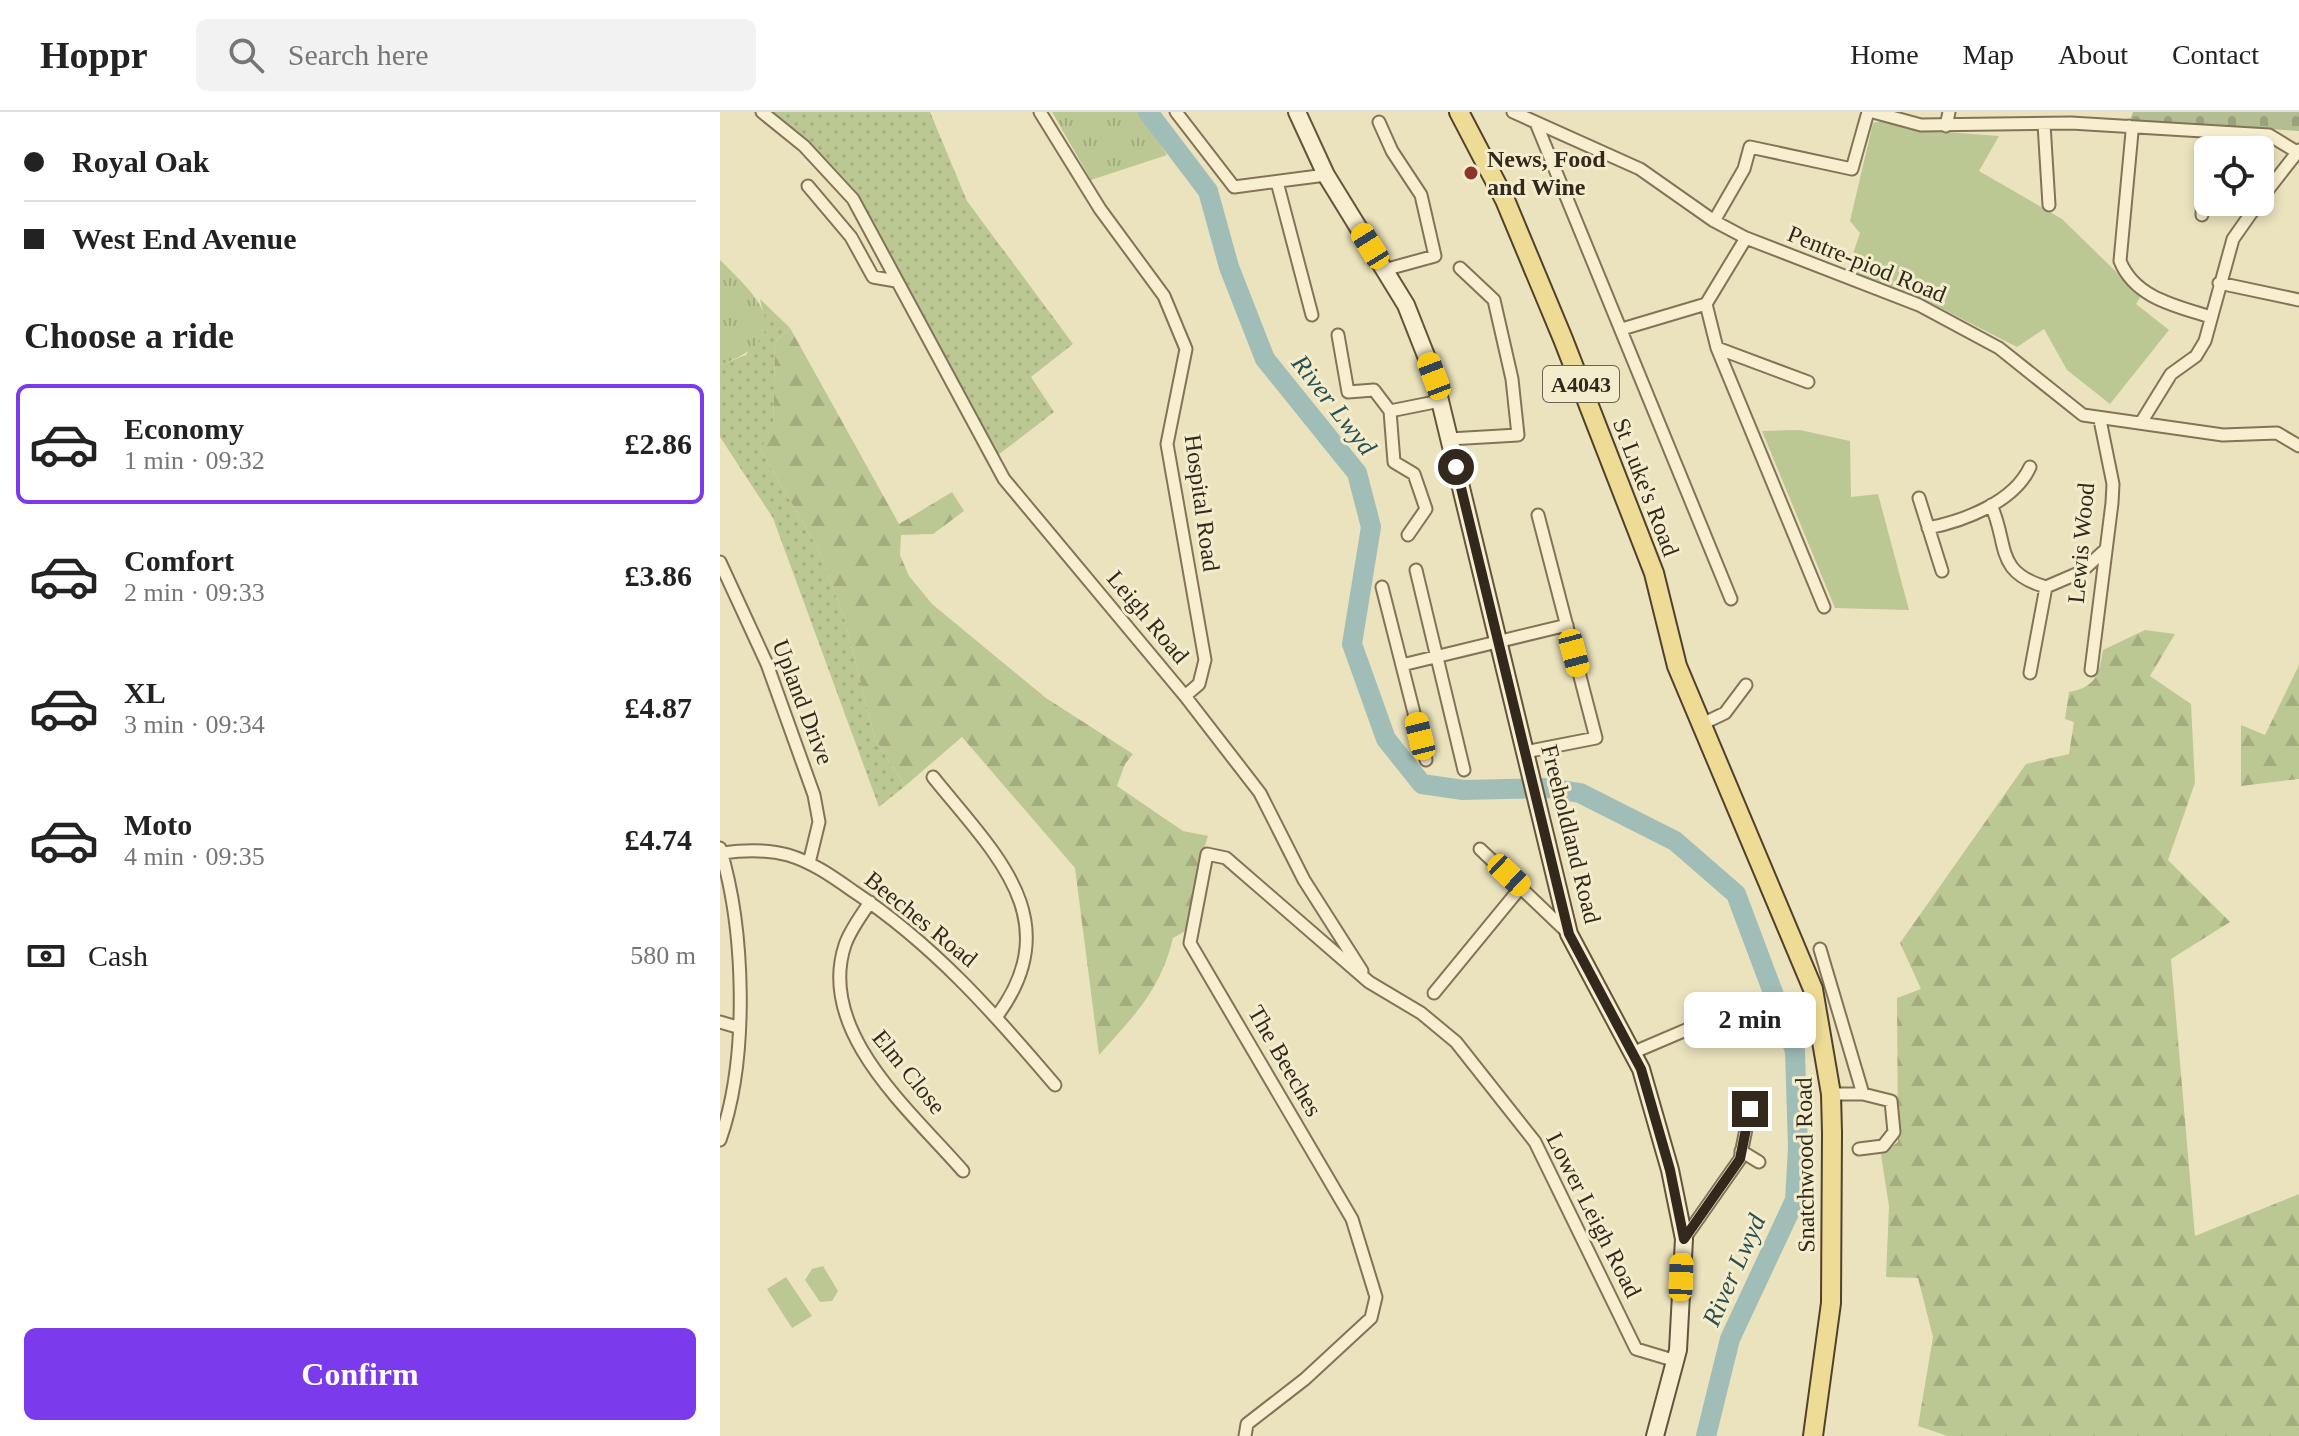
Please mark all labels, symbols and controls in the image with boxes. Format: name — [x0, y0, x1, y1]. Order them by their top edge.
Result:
search box — [196, 19, 756, 91]
icon: search — [224, 33, 268, 77]
text: Hoppr — [40, 34, 148, 76]
text: Search here — [288, 38, 428, 71]
text: Home — [1850, 39, 1919, 70]
text: Map — [1963, 39, 2014, 70]
text: About — [2058, 39, 2128, 70]
text: Contact — [2172, 39, 2259, 70]
map controls — [2194, 136, 2274, 216]
button: locate — [2194, 136, 2274, 216]
text: Royal Oak — [72, 145, 210, 178]
place label: News, Food and Wine — [1487, 146, 1606, 200]
marker: News, Food and Wine — [1462, 164, 1480, 182]
car — [1347, 219, 1393, 273]
street label: Pentre-piod Road — [1784, 220, 1950, 308]
text: West End Avenue — [72, 222, 297, 255]
text: Choose a ride — [24, 316, 234, 356]
water label: River Lwyd — [1285, 348, 1383, 462]
car — [1414, 349, 1454, 403]
road number: A4043 — [1543, 366, 1619, 402]
icon: car — [28, 408, 100, 480]
text: Economy — [124, 412, 244, 445]
street label: St Luke's Road — [1608, 414, 1684, 560]
text: £2.86 — [625, 427, 692, 460]
street label: Hospital Road — [1180, 433, 1224, 573]
text: 1 min · 09:32 — [124, 446, 265, 475]
route start — [1438, 449, 1474, 485]
street label: Lewis Wood — [2063, 482, 2099, 604]
icon: car — [28, 540, 100, 612]
text: Comfort — [124, 544, 234, 577]
text: £3.86 — [625, 559, 692, 592]
street label: Leigh Road — [1102, 565, 1194, 669]
text: 2 min · 09:33 — [124, 578, 265, 607]
car — [1556, 627, 1592, 679]
street label: Upland Drive — [767, 636, 839, 768]
icon: car — [28, 672, 100, 744]
text: XL — [124, 676, 166, 709]
text: £4.87 — [625, 691, 692, 724]
text: 3 min · 09:34 — [124, 710, 265, 739]
car — [1403, 710, 1437, 762]
street label: Freeholdland Road — [1536, 742, 1606, 926]
icon: car — [28, 804, 100, 876]
text: Moto — [124, 808, 192, 841]
text: £4.74 — [625, 823, 692, 856]
text: 4 min · 09:35 — [124, 842, 265, 871]
car — [1483, 850, 1535, 900]
street label: Beeches Road — [860, 866, 982, 972]
icon: cash — [24, 934, 68, 978]
text: Cash — [88, 939, 148, 972]
text: 580 m — [630, 941, 696, 970]
callout: 2 min — [1684, 993, 1816, 1049]
street label: The Beeches — [1243, 1001, 1327, 1121]
text: 2 min — [1719, 1005, 1781, 1034]
street label: Elm Close — [867, 1025, 951, 1119]
street label: Snatchwood Road — [1790, 1077, 1820, 1253]
route end — [1732, 1091, 1768, 1127]
street label: Lower Leigh Road — [1541, 1128, 1647, 1302]
water label: River Lwyd — [1696, 1209, 1772, 1331]
car — [1668, 1253, 1694, 1301]
button: Confirm — [24, 1328, 696, 1420]

